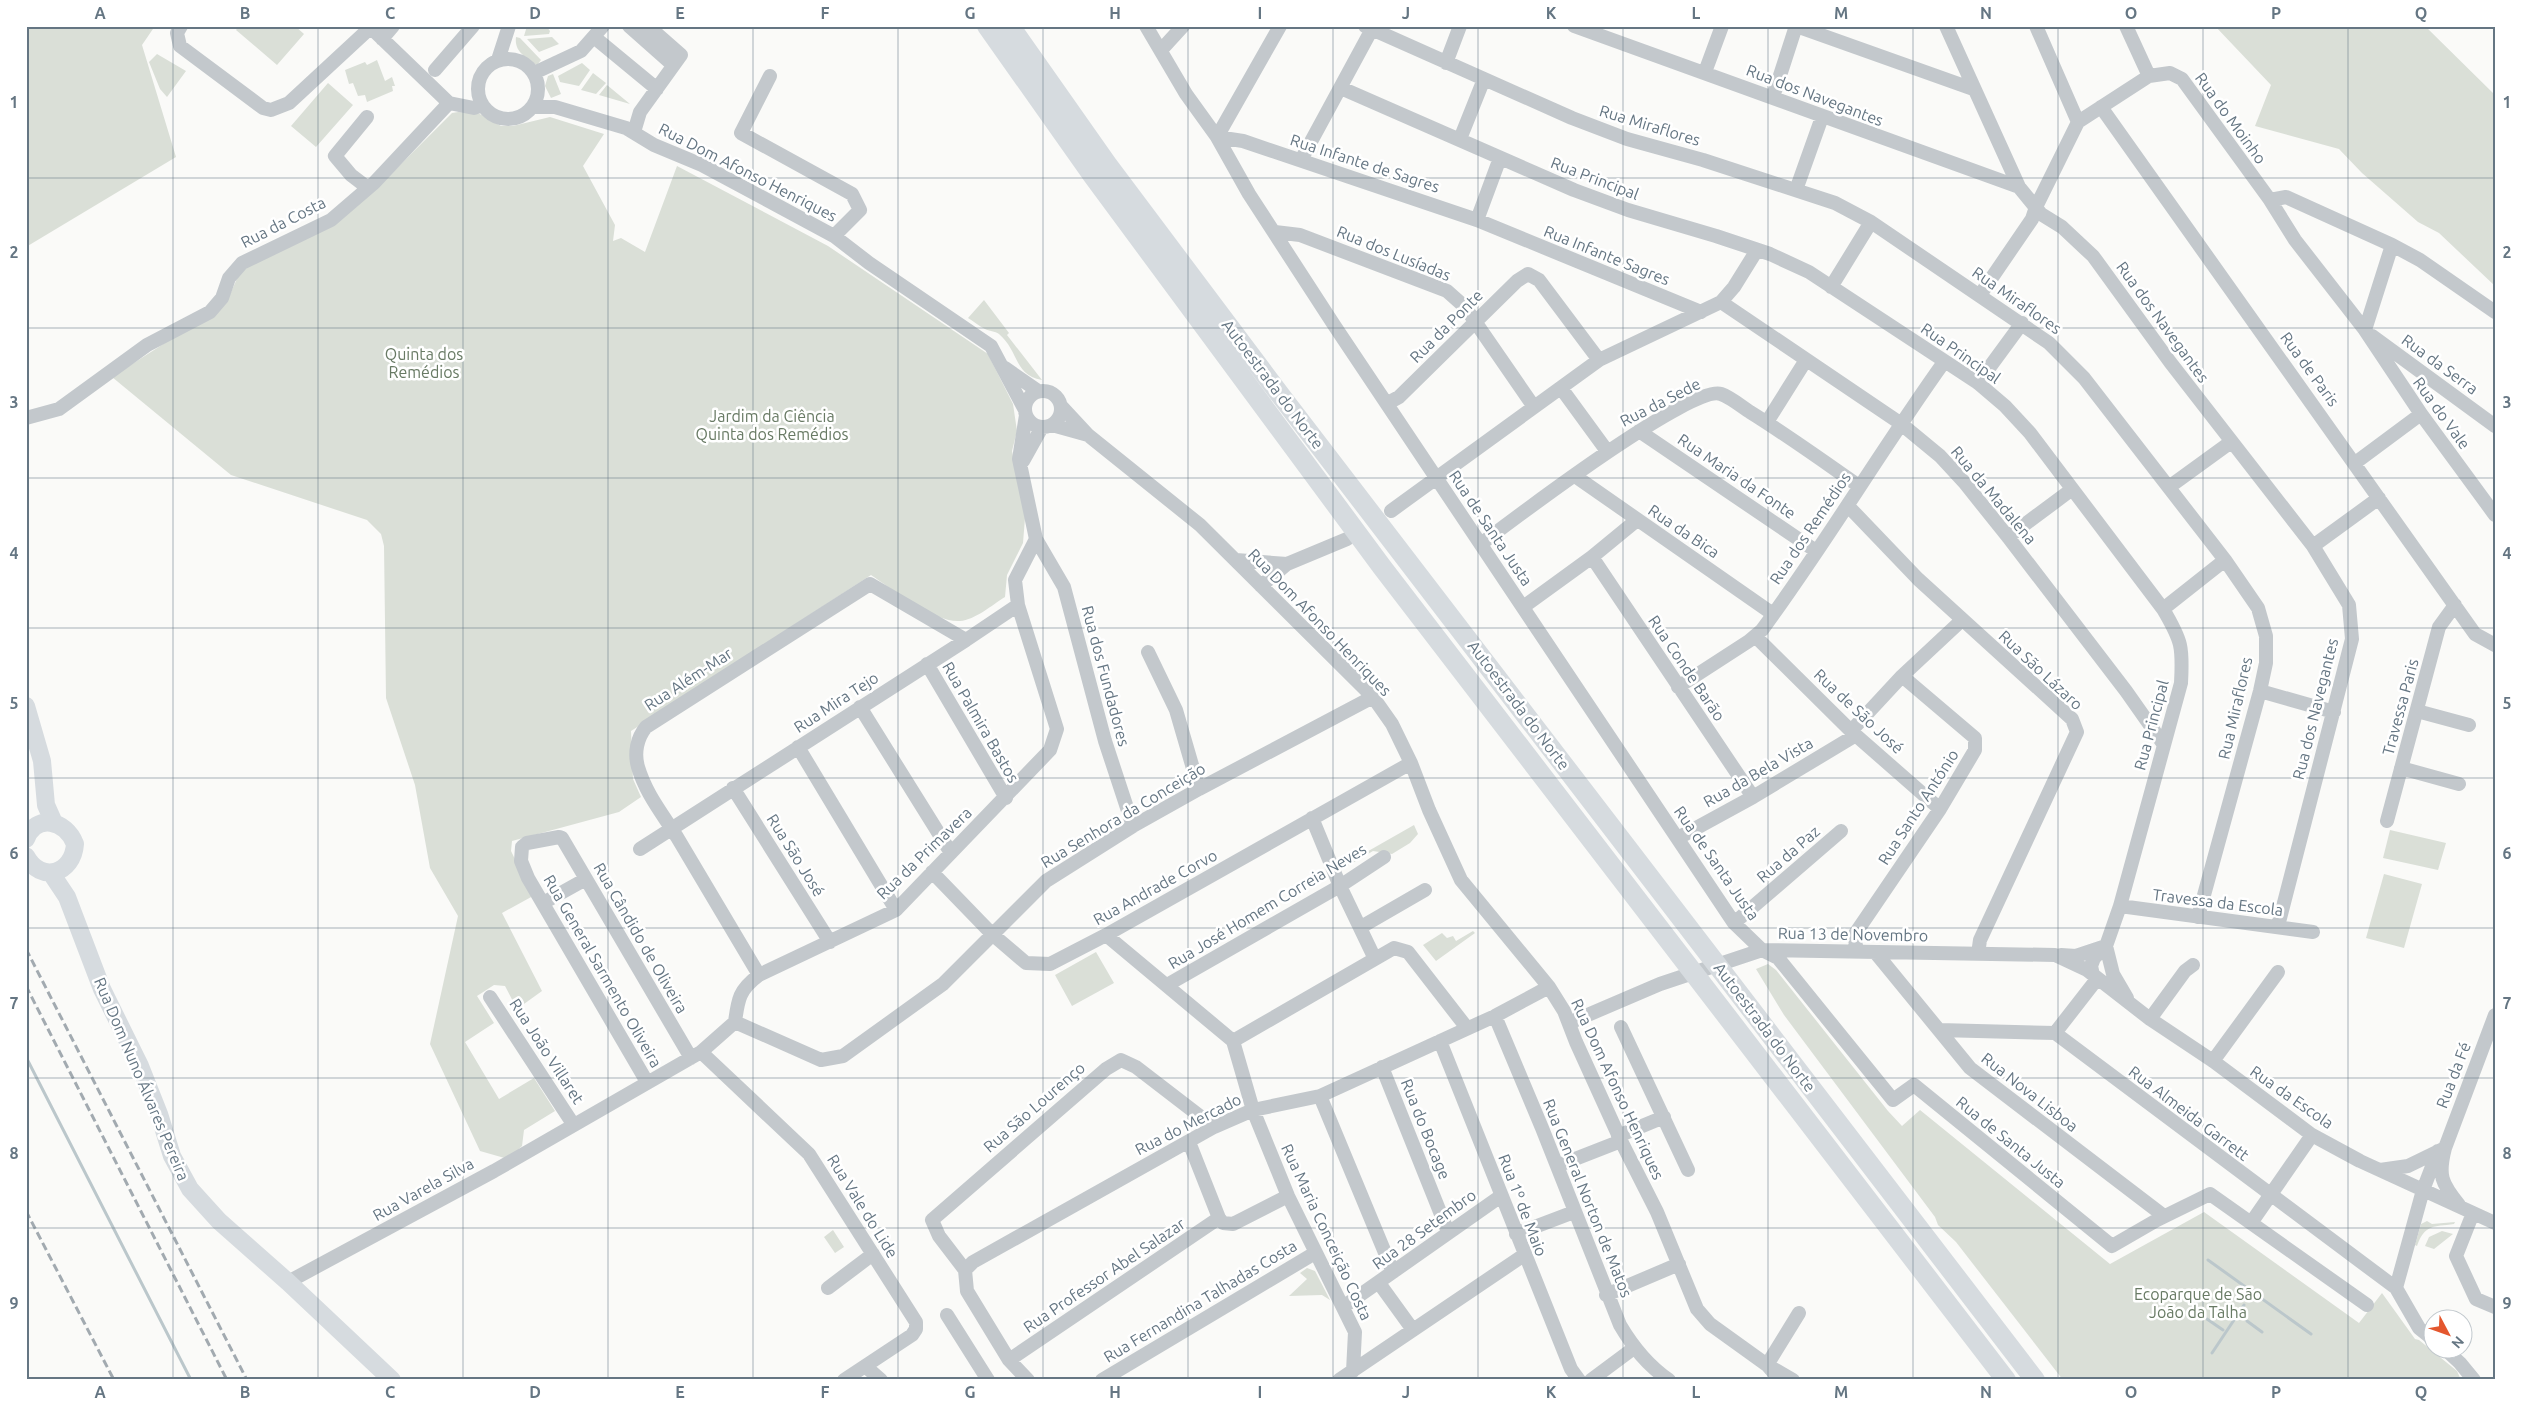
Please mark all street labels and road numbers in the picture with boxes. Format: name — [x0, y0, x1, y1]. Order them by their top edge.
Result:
street label: Rua dos Navegantes — [1744, 61, 1886, 129]
street label: Rua do Moinho — [2192, 69, 2270, 167]
street label: Rua Miraflores — [1597, 101, 1703, 149]
street label: Rua Dom Afonso Henriques — [656, 119, 840, 225]
street label: Rua Infante de Sagres — [1288, 130, 1442, 196]
street label: Rua Principal — [1548, 153, 1642, 203]
street label: Rua da Costa — [238, 193, 328, 251]
street label: Rua dos Lusíadas — [1334, 222, 1454, 284]
street label: Rua Infante Sagres — [1541, 222, 1673, 288]
street label: Rua dos Navegantes — [2113, 258, 2213, 386]
street label: Rua Miraflores — [1969, 263, 2065, 337]
street label: Rua da Ponte — [1406, 286, 1486, 366]
street label: Autoestrada do Norte — [1219, 316, 1327, 452]
street label: Rua Principal — [1918, 319, 2004, 387]
street label: Rua de Paris — [2277, 328, 2343, 410]
street label: Rua da Serra — [2398, 330, 2482, 398]
street label: Rua da Sede — [1617, 374, 1703, 430]
street label: Rua do Vale — [2410, 374, 2474, 452]
street label: Rua Maria da Fonte — [1675, 430, 1799, 522]
street label: Rua da Madalena — [1948, 442, 2040, 548]
street label: Rua de Santa Justa — [1446, 467, 1536, 589]
street label: Rua dos Remédios — [1766, 469, 1854, 587]
street label: Rua da Bica — [1645, 501, 1723, 561]
street label: Rua Dom Afonso Henriques — [1245, 545, 1395, 699]
street label: Rua dos Fundadores — [1079, 604, 1133, 748]
street label: Rua Conde Barão — [1645, 612, 1729, 724]
street label: Rua São Lázaro — [1995, 627, 2087, 713]
street label: Rua dos Navegantes — [2289, 636, 2341, 782]
street label: Autoestrada do Norte — [1465, 637, 1573, 773]
street label: Rua Além-Mar — [641, 644, 735, 714]
street label: Rua Miraflores — [2214, 655, 2256, 761]
street label: Travessa Paris — [2378, 657, 2422, 757]
street label: Rua Palmira Bastos — [939, 658, 1023, 786]
street label: Rua de São José — [1811, 665, 1907, 757]
street label: Rua Mira Tejo — [790, 668, 882, 736]
street label: Rua Principal — [2130, 678, 2172, 772]
street label: Rua da Bela Vista — [1700, 733, 1816, 811]
street label: Rua Santo António — [1874, 746, 1962, 868]
street label: Rua Senhora da Conceição — [1038, 759, 1208, 871]
street label: Rua de Santa Justa — [1671, 802, 1763, 924]
street label: Rua da Primavera — [873, 803, 975, 903]
street label: Rua São José — [764, 811, 828, 899]
street label: Rua da Paz — [1753, 822, 1823, 886]
street label: Rua José Homem Correia Neves — [1165, 840, 1369, 972]
street label: Rua Andrade Corvo — [1090, 845, 1220, 929]
street label: Rua Cândido de Oliveira — [590, 859, 692, 1017]
street label: Rua General Sarmento Oliveira — [540, 871, 666, 1071]
street label: Travessa da Escola — [2152, 885, 2284, 919]
street label: Rua 13 de Novembro — [1778, 924, 1928, 944]
street label: Autoestrada do Norte — [1711, 959, 1819, 1095]
street label: Rua Dom Nuno Álvares Pereira — [91, 974, 195, 1183]
street label: Rua João Villaret — [506, 995, 588, 1108]
street label: Rua Dom Afonso Henriques — [1568, 996, 1668, 1182]
street label: Rua da Fé — [2432, 1039, 2474, 1111]
street label: Rua Nova Lisboa — [1978, 1049, 2082, 1135]
street label: Rua São Lourenço — [980, 1058, 1088, 1156]
street label: Rua Almeida Garrett — [2125, 1062, 2253, 1164]
street label: Rua da Escola — [2247, 1062, 2337, 1132]
street label: Rua do Bocage — [1398, 1076, 1454, 1182]
street label: Rua do Mercado — [1132, 1090, 1244, 1158]
street label: Rua de Santa Justa — [1953, 1092, 2069, 1192]
street label: Rua General Norton de Matos — [1540, 1096, 1636, 1300]
street label: Rua Maria Conceição Costa — [1278, 1141, 1376, 1323]
street label: Rua Vale do Lide — [824, 1151, 902, 1261]
street label: Rua 1º de Maio — [1495, 1151, 1551, 1259]
street label: Rua Varela Silva — [369, 1154, 477, 1224]
street label: Rua 28 Setembro — [1369, 1185, 1479, 1273]
street label: Rua Professor Abel Salazar — [1020, 1214, 1188, 1336]
street label: Rua Fernandina Talhadas Costa — [1100, 1236, 1300, 1366]

